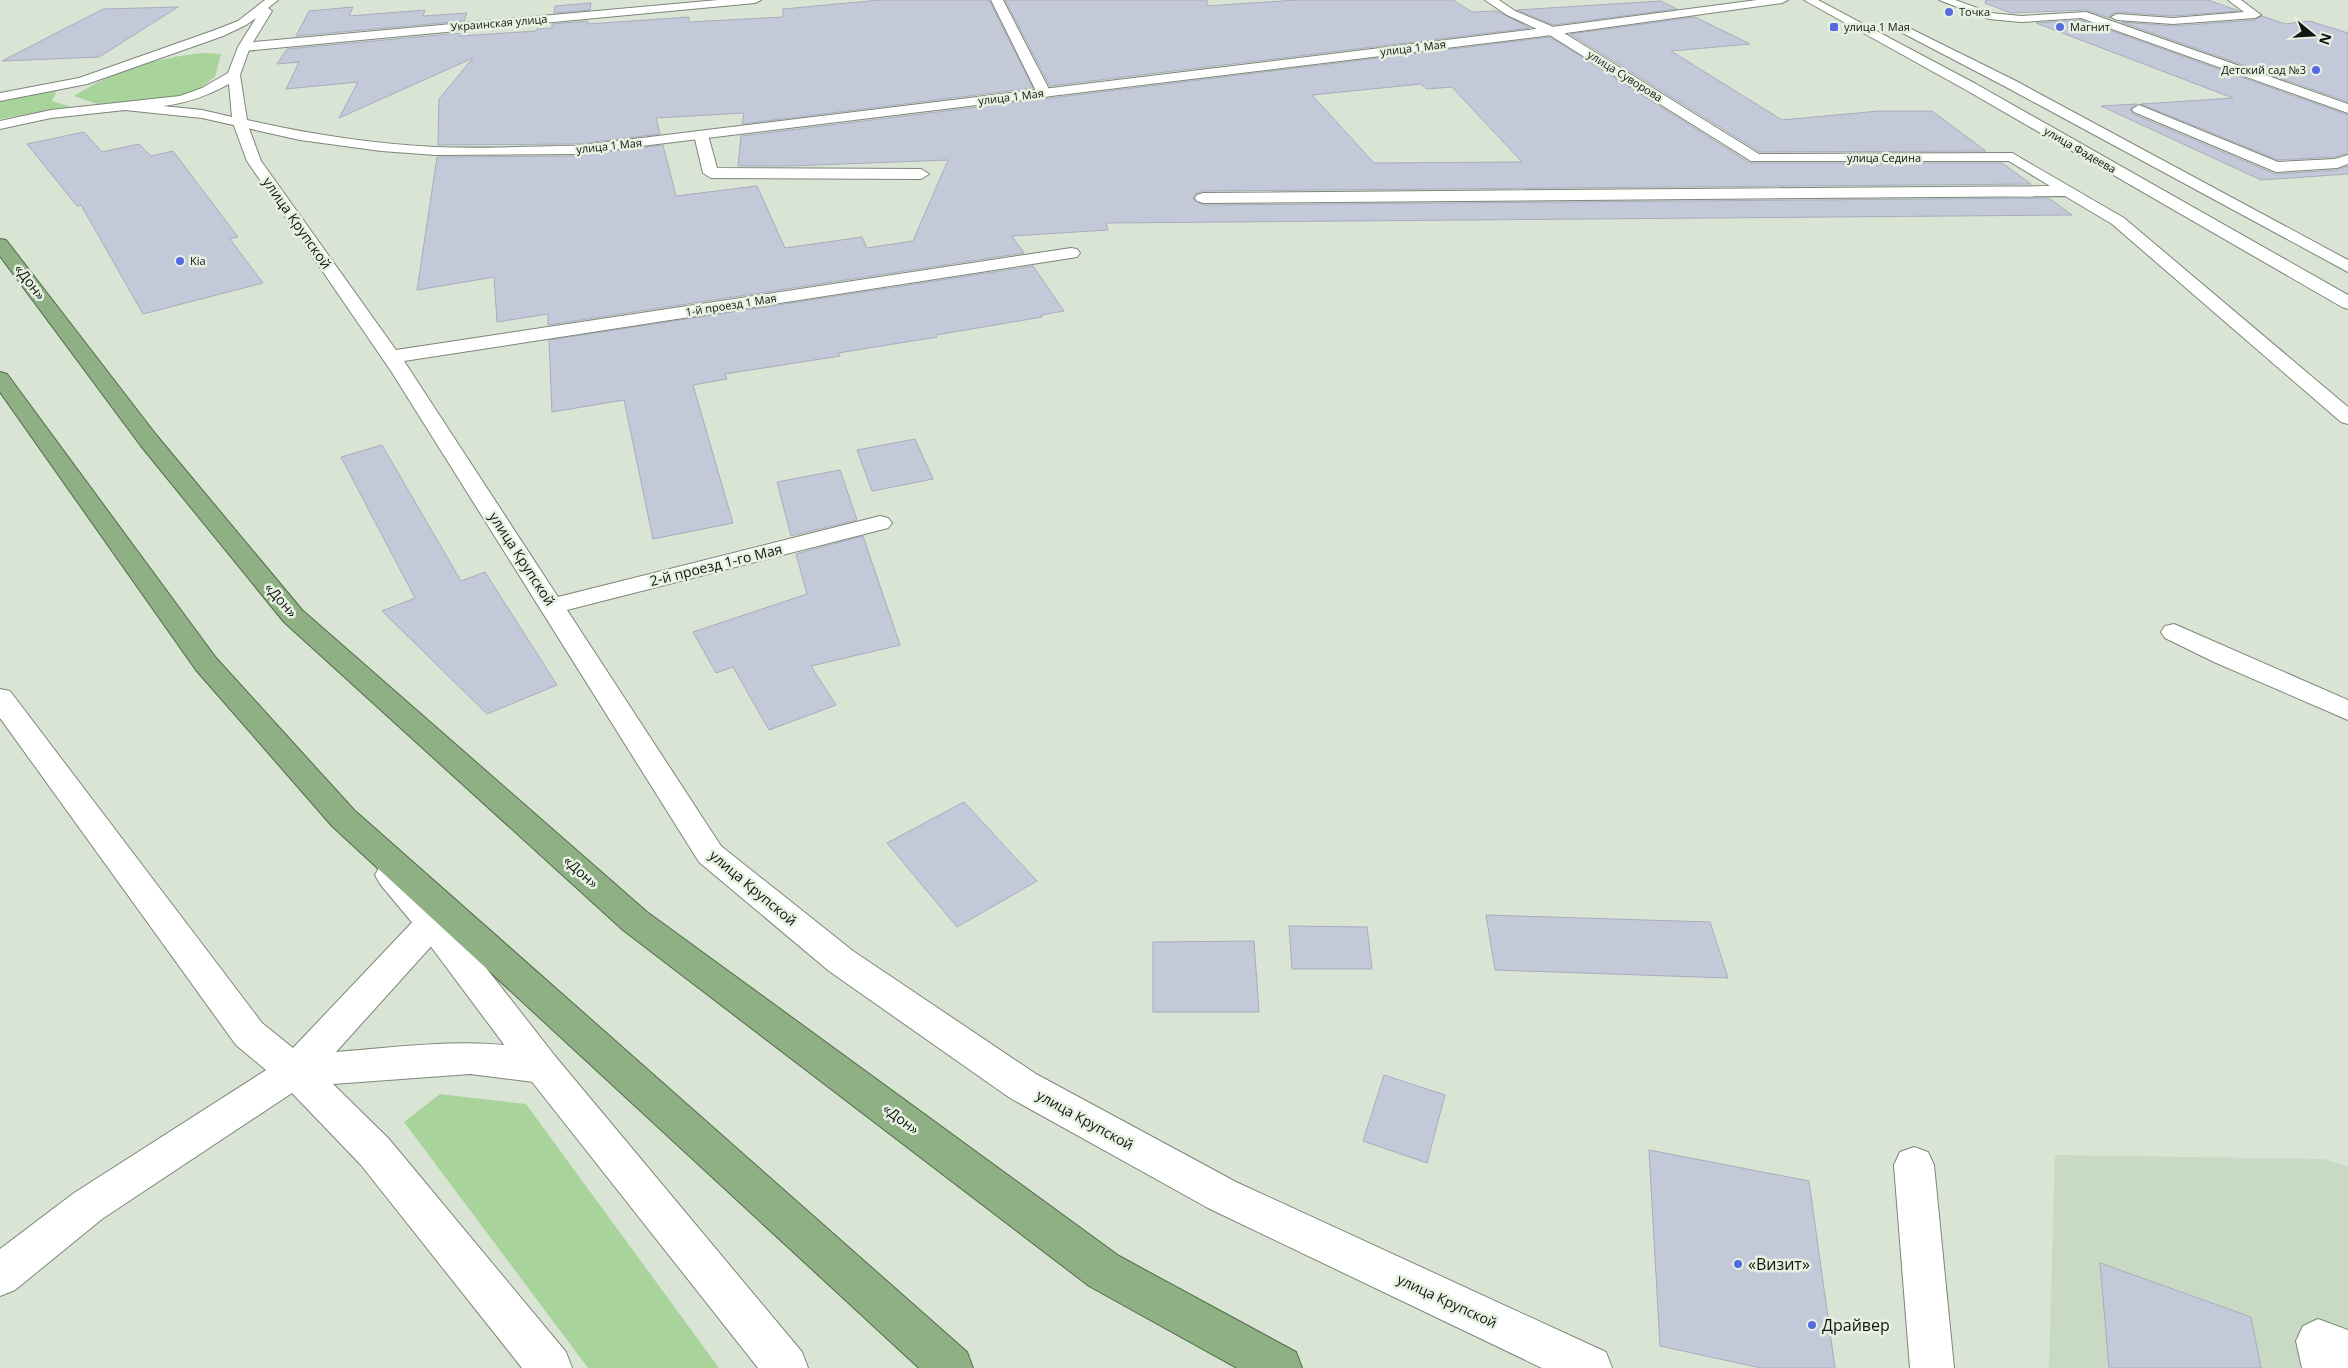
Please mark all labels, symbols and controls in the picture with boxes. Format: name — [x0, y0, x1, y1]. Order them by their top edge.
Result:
place label: Точка — [1959, 4, 1990, 19]
marker: Точка — [1943, 6, 1955, 18]
north arrow — [2288, 10, 2338, 60]
street label: Украинская улица — [450, 11, 548, 34]
place label: улица 1 Мая — [1844, 19, 1910, 34]
place label: Магнит — [2070, 19, 2110, 34]
marker: улица 1 Мая — [1828, 21, 1840, 33]
marker: Магнит — [2054, 21, 2066, 33]
text: N — [2315, 31, 2337, 48]
street label: улица 1 Мая — [1379, 36, 1447, 59]
street label: улица Суворова — [1585, 46, 1666, 105]
place label: Детский сад №3 — [2221, 62, 2306, 77]
marker: Детский сад №3 — [2310, 64, 2322, 76]
street label: улица 1 Мая — [977, 85, 1045, 108]
street label: улица Фадеева — [2042, 123, 2119, 176]
street label: улица 1 Мая — [575, 135, 643, 156]
street label: улица Седина — [1847, 150, 1921, 165]
street label: улица Крупской — [259, 173, 336, 272]
place label: Kia — [190, 253, 206, 268]
marker: Kia — [174, 255, 186, 267]
street label: «Дон» — [10, 260, 50, 304]
street label: 1-й проезд 1 Мая — [684, 290, 777, 319]
street label: улица Крупской — [485, 508, 560, 609]
street label: 2-й проезд 1-го Мая — [648, 539, 784, 590]
street label: «Дон» — [261, 578, 302, 621]
street label: улица Крупской — [706, 846, 801, 930]
street label: «Дон» — [560, 851, 603, 892]
street label: улица Крупской — [1033, 1085, 1137, 1154]
street label: «Дон» — [879, 1099, 923, 1138]
place label: «Визит» — [1748, 1253, 1810, 1275]
marker: «Визит» — [1732, 1258, 1744, 1270]
street label: улица Крупской — [1394, 1269, 1500, 1332]
place label: Драйвер — [1822, 1314, 1890, 1336]
marker: Драйвер — [1806, 1319, 1818, 1331]

